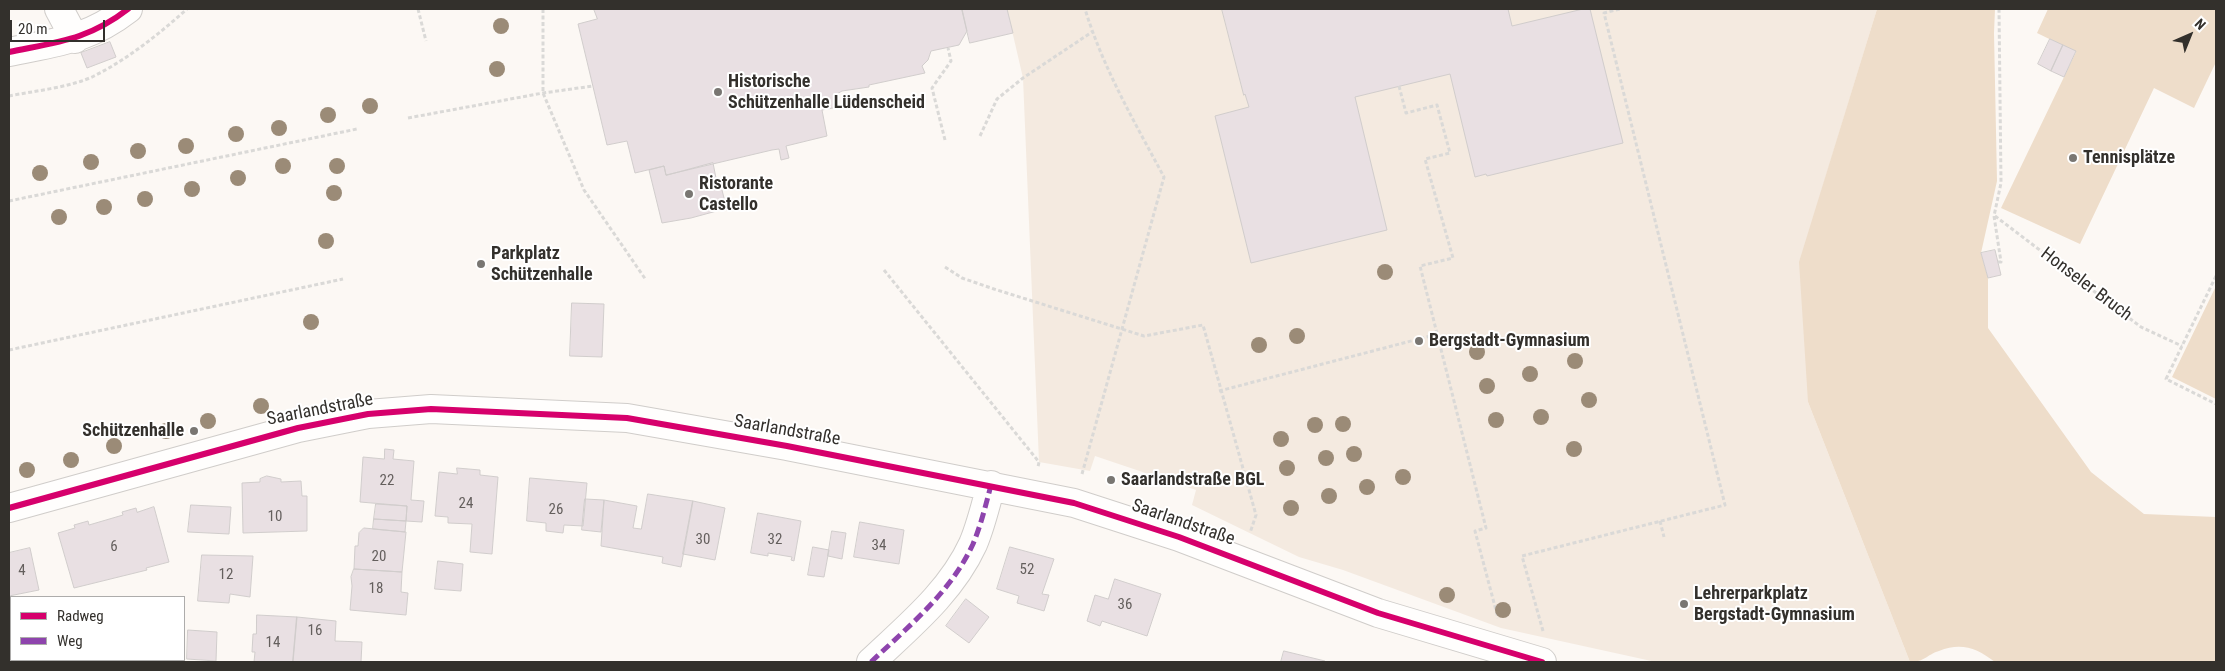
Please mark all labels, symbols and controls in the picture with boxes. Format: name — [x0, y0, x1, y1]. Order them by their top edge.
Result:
scale bar — [12, 10, 108, 42]
north arrow — [2165, 10, 2215, 60]
text: N — [2192, 15, 2209, 33]
text: 20 m — [18, 20, 48, 38]
place label: Historische Schützenhalle Lüdenscheid — [728, 71, 925, 114]
marker: Historische Schützenhalle Lüdenscheid — [712, 86, 724, 98]
place label: Tennisplätze — [2083, 147, 2175, 169]
marker: Tennisplätze — [2067, 152, 2079, 164]
place label: Ristorante Castello — [699, 173, 773, 215]
marker: Ristorante Castello — [683, 188, 695, 200]
place label: Parkplatz Schützenhalle — [491, 243, 593, 286]
street label: Honseler Bruch — [2036, 244, 2136, 326]
marker: Parkplatz Schützenhalle — [475, 258, 487, 270]
place label: Bergstadt-Gymnasium — [1429, 330, 1590, 352]
marker: Bergstadt-Gymnasium — [1413, 335, 1425, 347]
street label: Saarlandstraße — [265, 389, 375, 431]
street label: Saarlandstraße — [732, 411, 842, 451]
place label: Schützenhalle — [82, 420, 184, 442]
marker: Schützenhalle — [188, 425, 200, 437]
place label: Saarlandstraße BGL — [1121, 469, 1264, 491]
house number: 22 — [380, 472, 394, 490]
marker: Saarlandstraße BGL — [1105, 474, 1117, 486]
house number: 24 — [459, 495, 473, 513]
street label: Saarlandstraße — [1129, 495, 1237, 551]
house number: 26 — [549, 501, 563, 519]
house number: 10 — [268, 508, 282, 526]
house number: 30 — [696, 531, 710, 549]
house number: 32 — [768, 531, 782, 549]
house number: 34 — [872, 537, 886, 555]
house number: 6 — [110, 538, 118, 556]
house number: 20 — [372, 548, 386, 566]
house number: 52 — [1020, 561, 1034, 579]
house number: 4 — [18, 562, 26, 580]
house number: 12 — [219, 566, 233, 584]
house number: 18 — [369, 580, 383, 598]
place label: Lehrerparkplatz Bergstadt-Gymnasium — [1694, 583, 1855, 626]
legend — [10, 596, 185, 661]
house number: 36 — [1118, 596, 1132, 614]
marker: Lehrerparkplatz Bergstadt-Gymnasium — [1678, 598, 1690, 610]
text: Radweg — [57, 607, 104, 625]
house number: 16 — [308, 622, 322, 640]
text: Weg — [57, 632, 83, 650]
house number: 14 — [266, 634, 280, 652]

